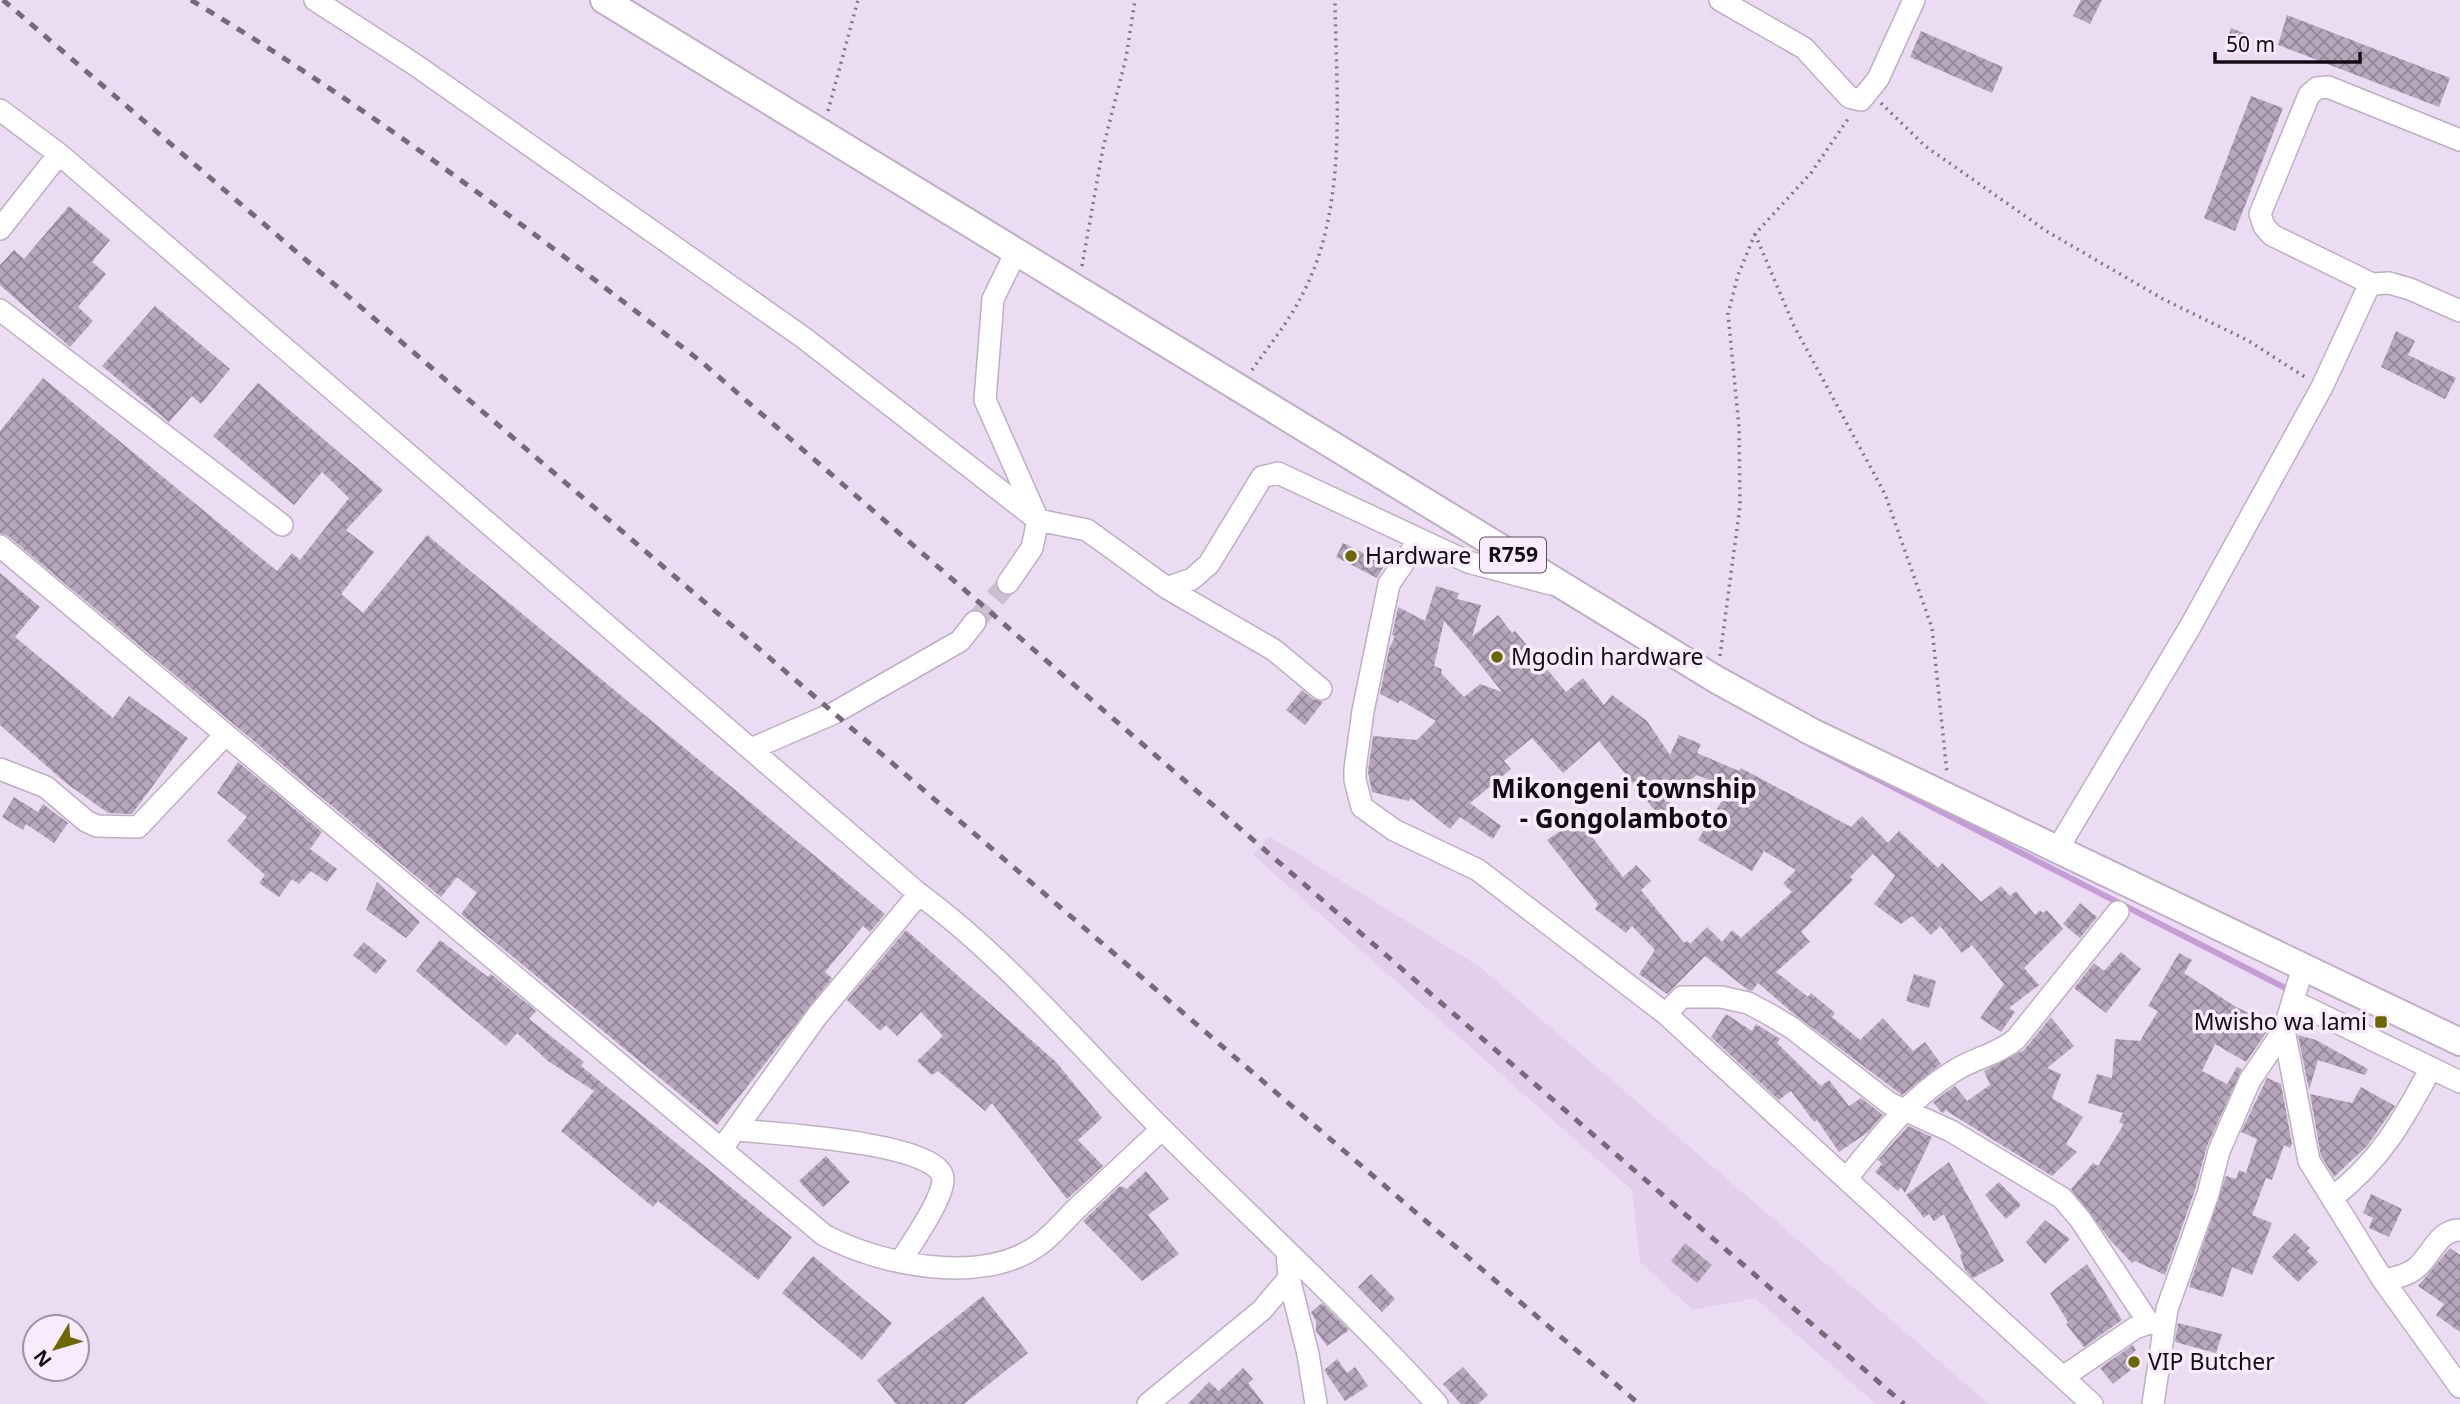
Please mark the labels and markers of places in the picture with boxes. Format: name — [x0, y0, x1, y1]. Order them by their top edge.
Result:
place label: Hardware — [1365, 539, 1471, 571]
marker: Hardware — [1343, 548, 1359, 564]
place label: Mgodin hardware — [1511, 640, 1704, 672]
marker: Mgodin hardware — [1489, 649, 1505, 665]
place label: Mwisho wa lami — [2194, 1005, 2367, 1037]
marker: Mwisho wa lami — [2373, 1014, 2389, 1030]
place label: VIP Butcher — [2148, 1345, 2275, 1377]
marker: VIP Butcher — [2126, 1354, 2142, 1370]

